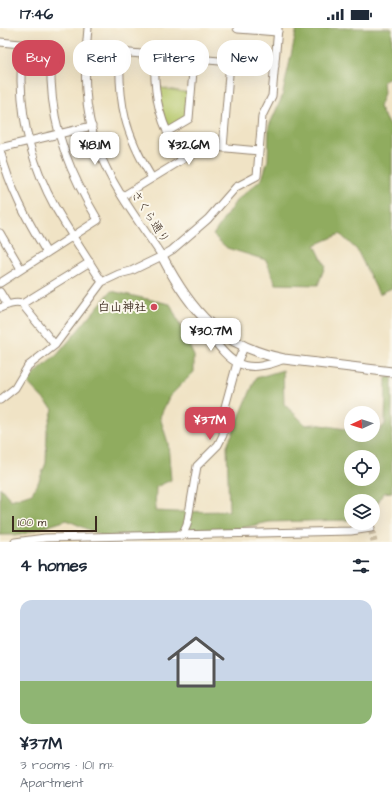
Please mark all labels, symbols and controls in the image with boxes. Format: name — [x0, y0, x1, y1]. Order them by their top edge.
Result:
text: 17:46 — [20, 4, 53, 25]
chip: Buy — [12, 40, 65, 76]
chip: Rent — [73, 40, 131, 76]
chip: Filters — [139, 40, 209, 76]
chip: New — [217, 40, 273, 76]
pin: ¥18.1M — [62, 132, 128, 166]
pin: ¥32.6M — [156, 132, 222, 166]
text: ¥18.1M — [79, 136, 111, 154]
text: ¥32.6M — [168, 136, 210, 154]
street label: さくら通り — [127, 187, 173, 247]
place label: 白山神社 — [98, 299, 146, 316]
marker: 白山神社 — [149, 302, 159, 312]
pin: ¥30.7M — [178, 318, 244, 352]
text: ¥30.7M — [190, 322, 232, 340]
north arrow — [344, 406, 380, 442]
map controls — [344, 406, 380, 530]
pin: ¥37M — [186, 407, 234, 441]
text: ¥37M — [194, 411, 226, 429]
button: locate — [344, 450, 380, 486]
button: layers — [344, 494, 380, 530]
scale bar — [12, 514, 97, 533]
text: 100 m — [18, 515, 46, 530]
text: 4 homes — [20, 554, 87, 578]
icon: filters — [350, 555, 372, 577]
icon: home — [160, 626, 232, 698]
text: ¥37M — [20, 732, 62, 756]
text: 3 rooms · 101 m² — [20, 756, 114, 774]
text: Apartment — [20, 774, 84, 792]

